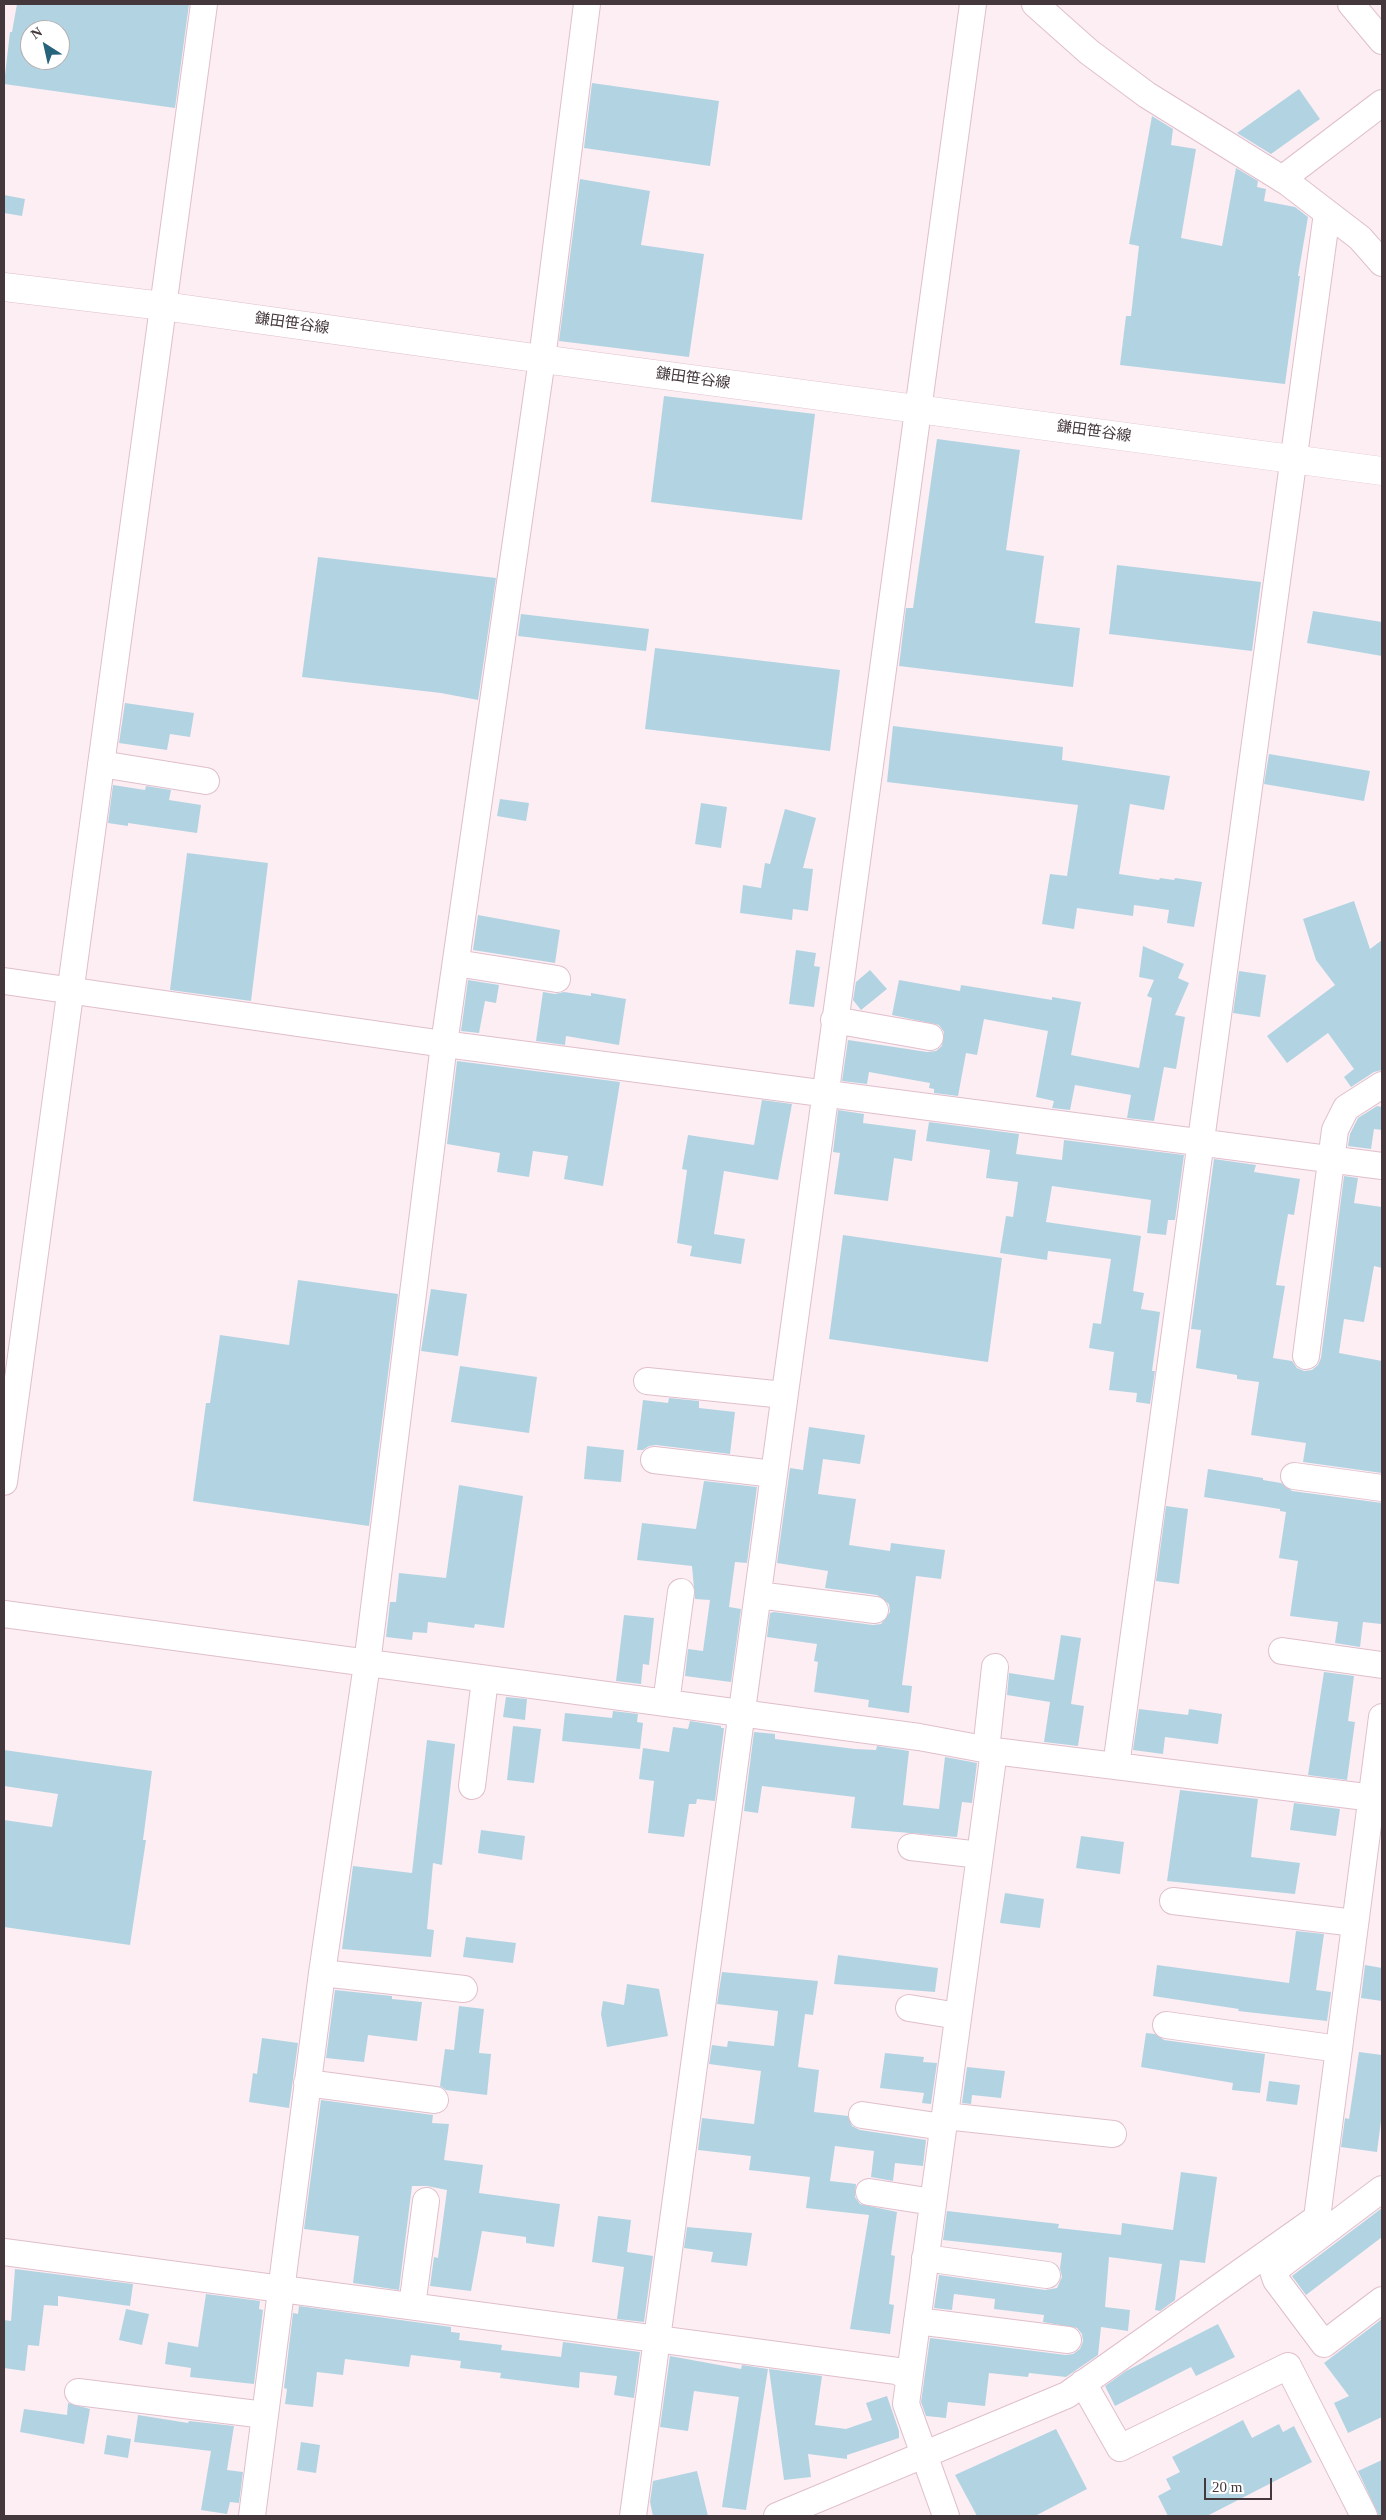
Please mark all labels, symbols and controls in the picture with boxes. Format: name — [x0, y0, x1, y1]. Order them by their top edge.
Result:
north arrow — [20, 20, 70, 70]
text: N — [28, 24, 45, 42]
street label: 鎌田笹谷線 — [254, 310, 330, 338]
street label: 鎌田笹谷線 — [655, 365, 731, 393]
street label: 鎌田笹谷線 — [1056, 418, 1132, 446]
scale bar — [1206, 2468, 1274, 2500]
text: 20 m — [1212, 2479, 1242, 2495]

